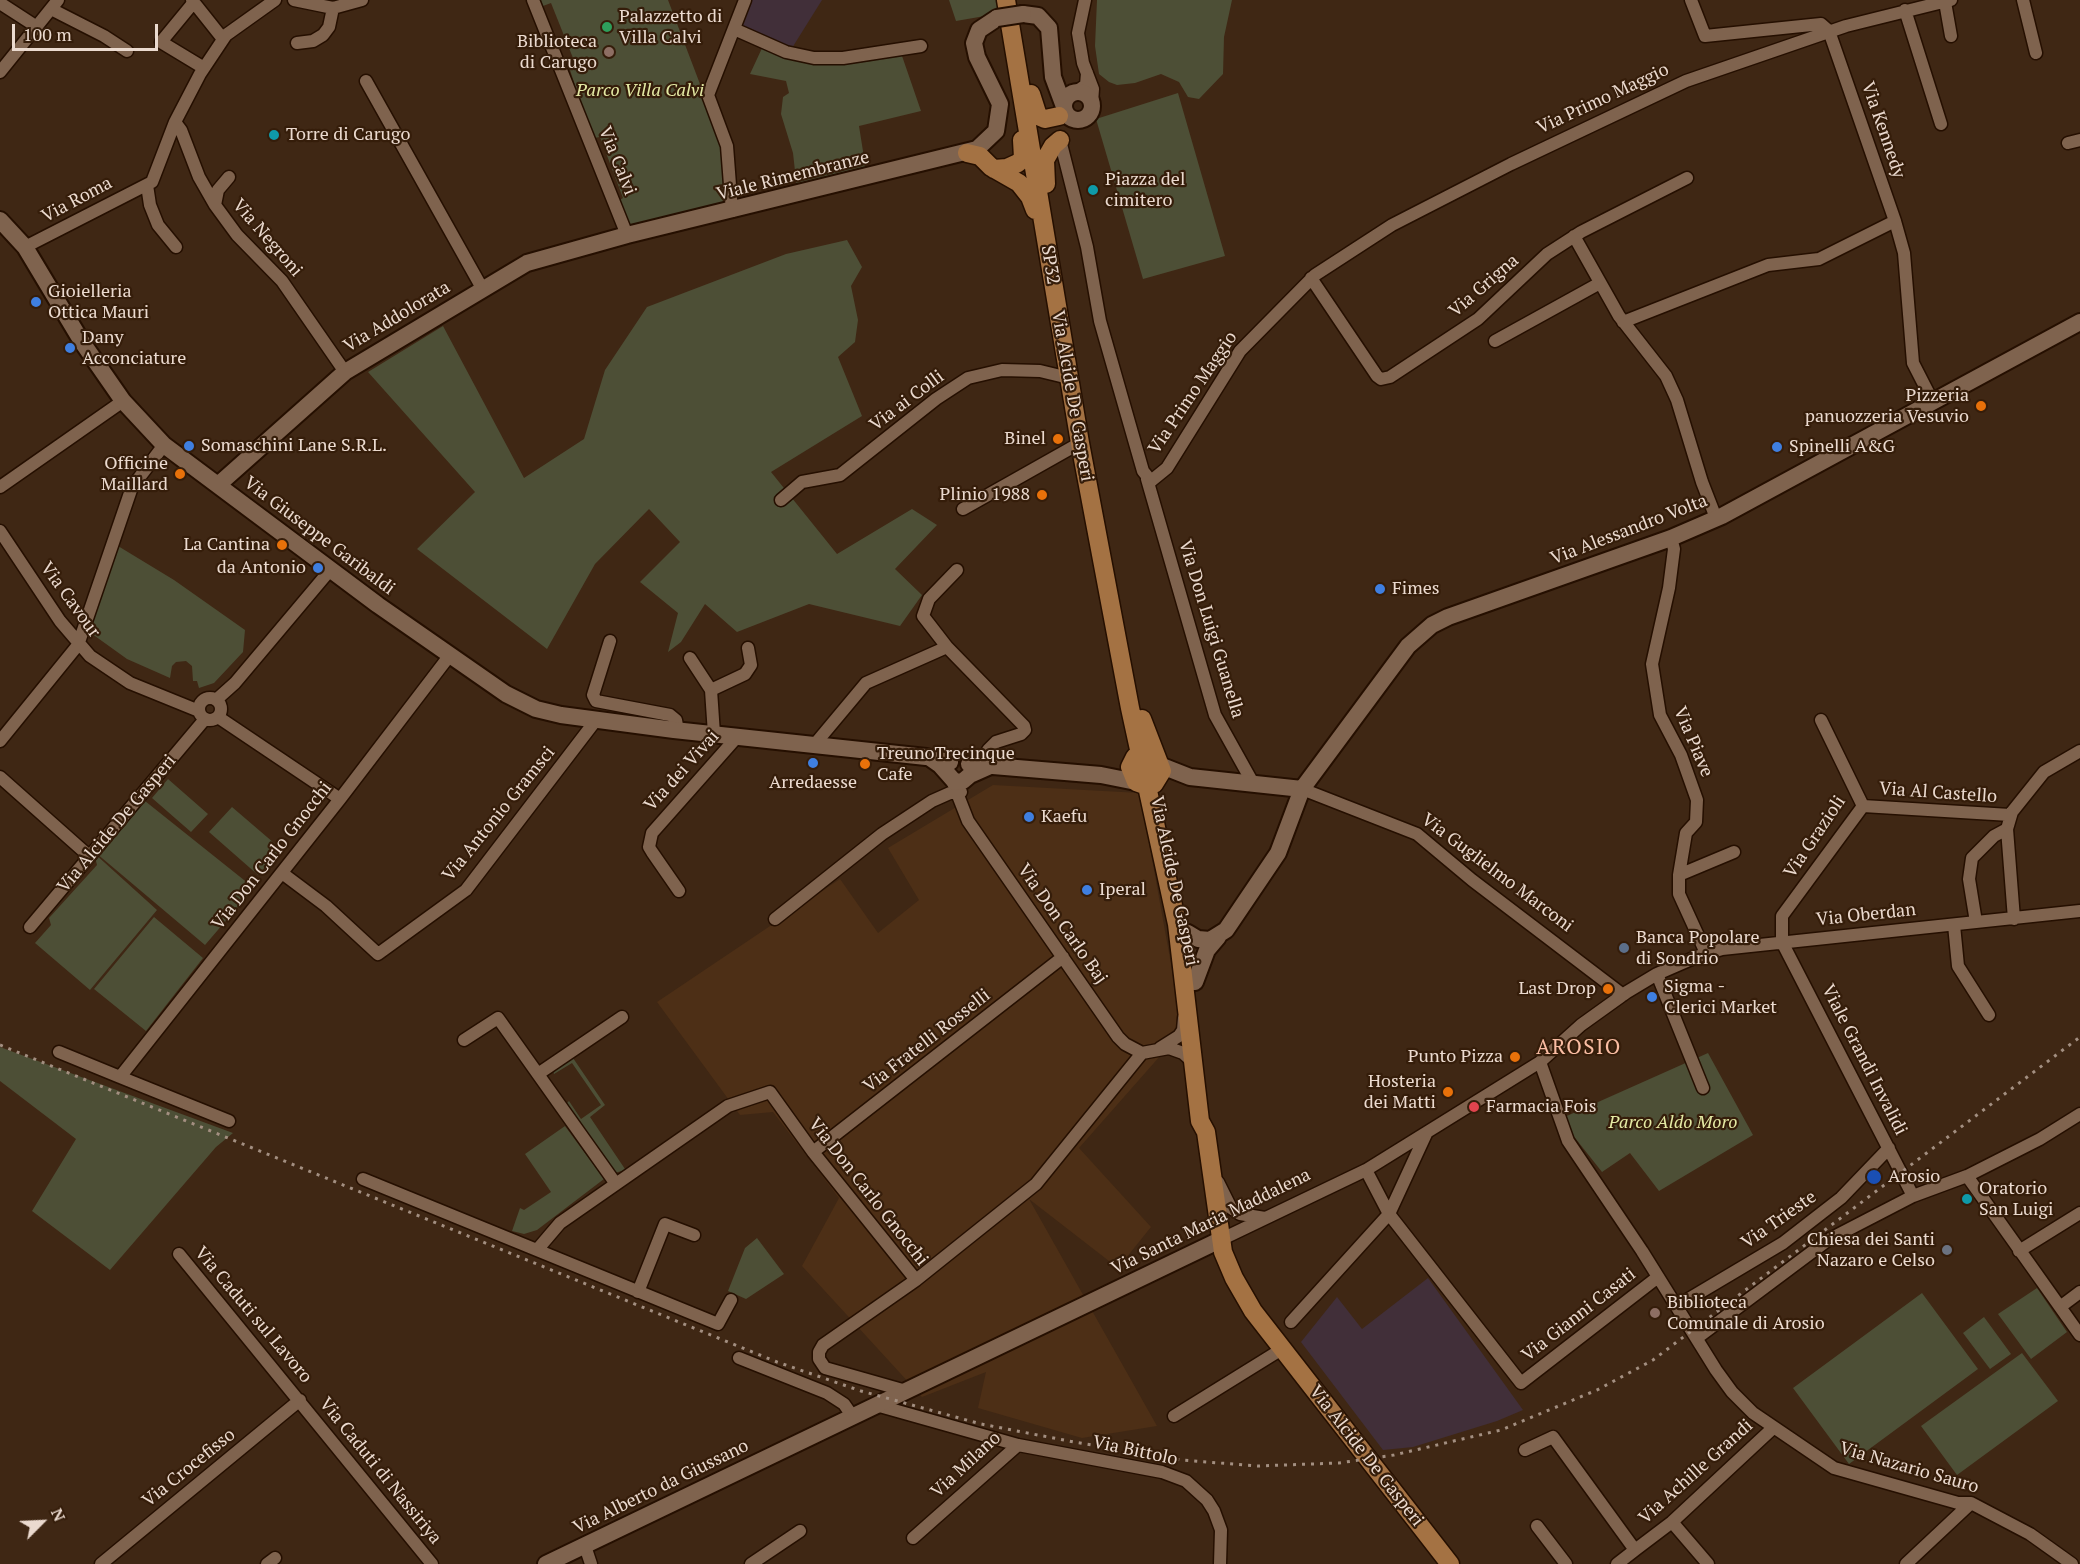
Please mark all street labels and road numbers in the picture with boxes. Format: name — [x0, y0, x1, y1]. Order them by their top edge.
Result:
street label: Via Primo Maggio — [1534, 59, 1672, 139]
street label: Via Kennedy — [1856, 79, 1910, 181]
street label: Via Calvi — [594, 124, 640, 198]
street label: Viale Rimembranze — [714, 147, 872, 205]
street label: Via Roma — [38, 172, 116, 228]
street label: Via Negroni — [227, 195, 307, 281]
street label: SP32 — [1036, 244, 1064, 286]
street label: Via Grigna — [1445, 250, 1523, 322]
street label: Via Addolorata — [340, 277, 454, 357]
street label: Via Alcide De Gasperi — [1046, 309, 1098, 483]
street label: Via Primo Maggio — [1144, 328, 1242, 458]
street label: Via ai Colli — [866, 366, 948, 436]
street label: Via Giuseppe Garibaldi — [239, 472, 399, 600]
street label: Via Alessandro Volta — [1547, 490, 1711, 570]
street label: Via Don Luigi Guanella — [1174, 537, 1248, 721]
street label: Via Cavour — [35, 558, 105, 642]
street label: Via Piave — [1669, 704, 1717, 780]
street label: Via dei Vivai — [640, 726, 724, 816]
street label: Via Antonio Gramsci — [438, 742, 560, 886]
street label: Via Alcide De Gasperi — [53, 751, 181, 897]
street label: Via Don Carlo Gnocchi — [208, 778, 336, 934]
street label: Via Al Castello — [1878, 778, 1998, 808]
street label: Via Grazioli — [1780, 792, 1850, 882]
street label: Via Alcide De Gasperi — [1145, 794, 1203, 968]
street label: Via Guglielmo Marconi — [1417, 809, 1577, 937]
street label: Via Don Carlo Baj — [1013, 860, 1111, 988]
street label: Via Oberdan — [1815, 899, 1917, 931]
street label: Viale Grandi Invalidi — [1817, 981, 1911, 1139]
street label: Via Fratelli Rosselli — [859, 985, 995, 1097]
street label: Via Don Carlo Gnocchi — [804, 1114, 932, 1270]
street label: Via Santa Maria Maddalena — [1108, 1164, 1314, 1280]
street label: Via Trieste — [1737, 1186, 1821, 1254]
street label: Via Caduti sul Lavoro — [190, 1242, 316, 1388]
street label: Via Gianni Casati — [1518, 1264, 1640, 1366]
street label: Via Alcide De Gasperi — [1304, 1381, 1428, 1531]
street label: Via Caduti di Nassiriya — [314, 1393, 446, 1549]
street label: Via Achille Grandi — [1635, 1415, 1757, 1529]
street label: Via Crocefisso — [138, 1424, 240, 1512]
street label: Via Milano — [927, 1427, 1005, 1503]
street label: Via Bittolo — [1091, 1431, 1179, 1471]
street label: Via Alberto da Giussano — [570, 1435, 752, 1539]
street label: Via Nazario Sauro — [1837, 1438, 1981, 1498]

